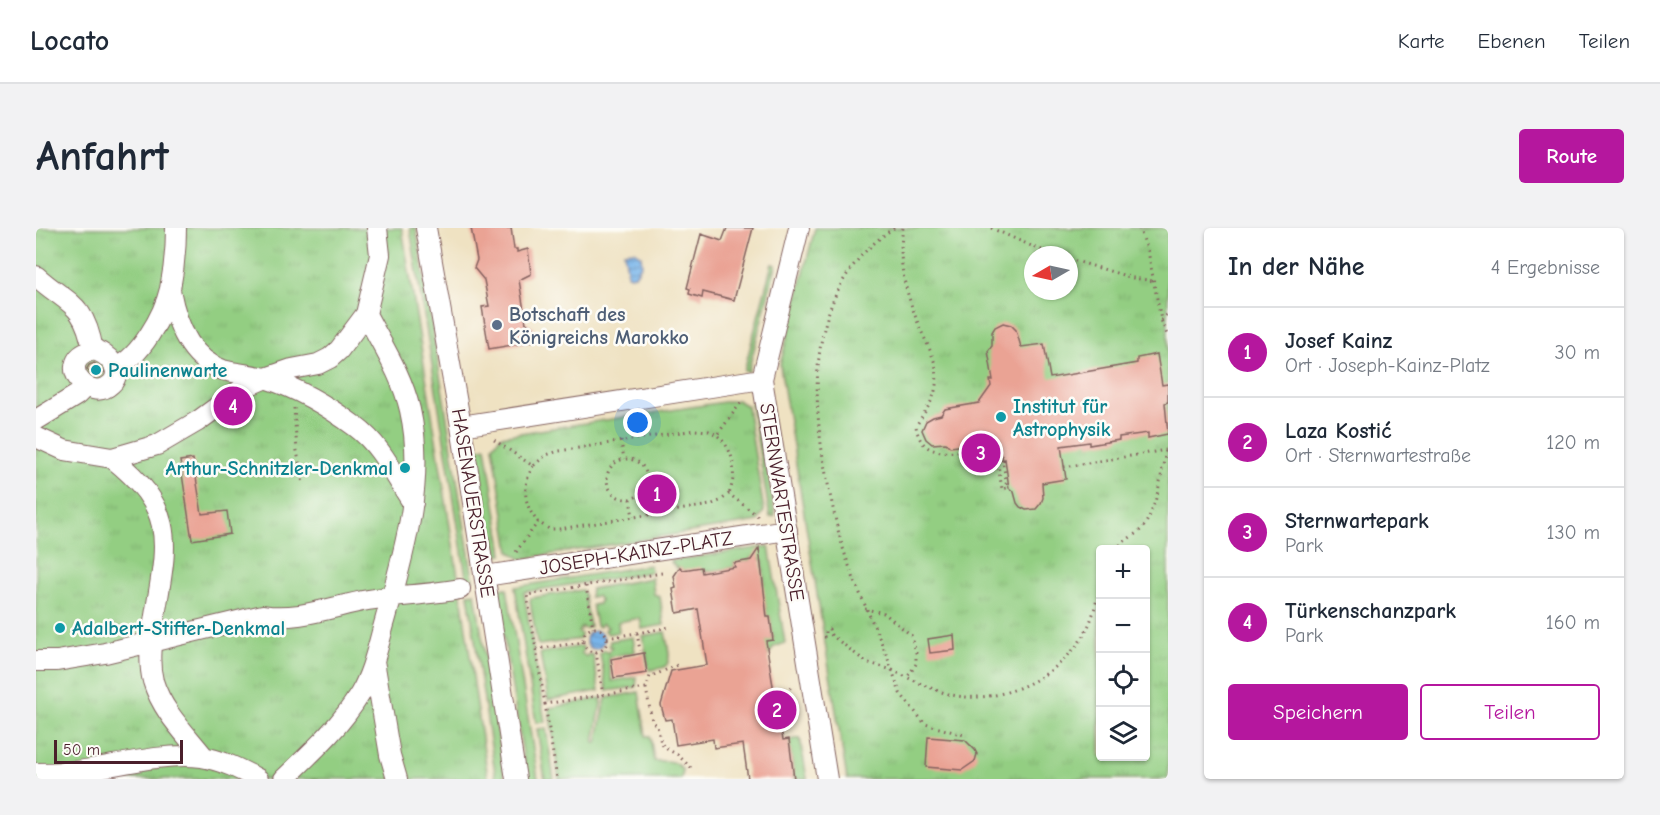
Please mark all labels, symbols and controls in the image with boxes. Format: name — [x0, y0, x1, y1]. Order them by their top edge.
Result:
text: Locato — [30, 25, 109, 57]
text: Karte — [1398, 29, 1445, 53]
text: Ebenen — [1478, 29, 1546, 53]
text: Teilen — [1579, 29, 1630, 53]
button: Route — [1519, 129, 1624, 183]
text: Anfahrt — [36, 132, 169, 181]
north arrow — [1024, 246, 1078, 300]
text: In der Nähe — [1228, 252, 1365, 282]
text: 4 Ergebnisse — [1491, 256, 1600, 279]
place label: Botschaft des Königreichs Marokko — [509, 303, 689, 349]
marker: Botschaft des Königreichs Marokko — [490, 318, 504, 332]
text: Josef Kainz — [1285, 328, 1392, 354]
text: 1 — [1244, 341, 1251, 364]
text: 30 m — [1554, 341, 1600, 364]
text: Ort · Joseph-Kainz-Platz — [1285, 354, 1490, 377]
place label: Paulinenwarte — [108, 359, 227, 382]
marker: Paulinenwarte — [89, 363, 103, 377]
pin: 4 — [214, 384, 252, 429]
place label: Institut für Astrophysik — [1013, 395, 1111, 441]
street label: STERNWARTESTRASSE — [755, 401, 809, 603]
street label: HASENAUERSTRASSE — [447, 407, 499, 599]
your location — [623, 408, 652, 437]
marker: Institut für Astrophysik — [994, 410, 1008, 424]
text: Laza Kostić — [1285, 418, 1392, 444]
pin: 3 — [962, 430, 1000, 476]
text: 2 — [1243, 431, 1252, 454]
text: 120 m — [1546, 431, 1600, 454]
text: Ort · Sternwartestraße — [1285, 444, 1471, 467]
place label: Arthur-Schnitzler-Denkmal — [166, 457, 393, 480]
marker: Arthur-Schnitzler-Denkmal — [398, 461, 412, 475]
pin: 1 — [638, 472, 676, 516]
text: Sternwartepark — [1285, 508, 1429, 534]
text: 3 — [1243, 521, 1252, 544]
text: 130 m — [1547, 521, 1600, 544]
street label: JOSEPH-KAINZ-PLATZ — [538, 526, 735, 580]
text: Park — [1285, 534, 1323, 557]
map controls — [1096, 545, 1150, 761]
button: + — [1096, 545, 1150, 599]
text: Türkenschanzpark — [1285, 598, 1456, 624]
button: − — [1096, 599, 1150, 653]
text: 4 — [1243, 611, 1252, 634]
text: 160 m — [1546, 611, 1600, 634]
place label: Adalbert-Stifter-Denkmal — [72, 617, 285, 640]
marker: Adalbert-Stifter-Denkmal — [53, 621, 67, 635]
text: Park — [1285, 624, 1323, 647]
button: locate — [1096, 653, 1150, 707]
button: Speichern — [1228, 684, 1408, 740]
button: Teilen — [1420, 684, 1600, 740]
pin: 2 — [758, 688, 796, 732]
button: layers — [1096, 707, 1150, 761]
scale bar — [54, 737, 183, 764]
text: 50 m — [63, 741, 100, 759]

